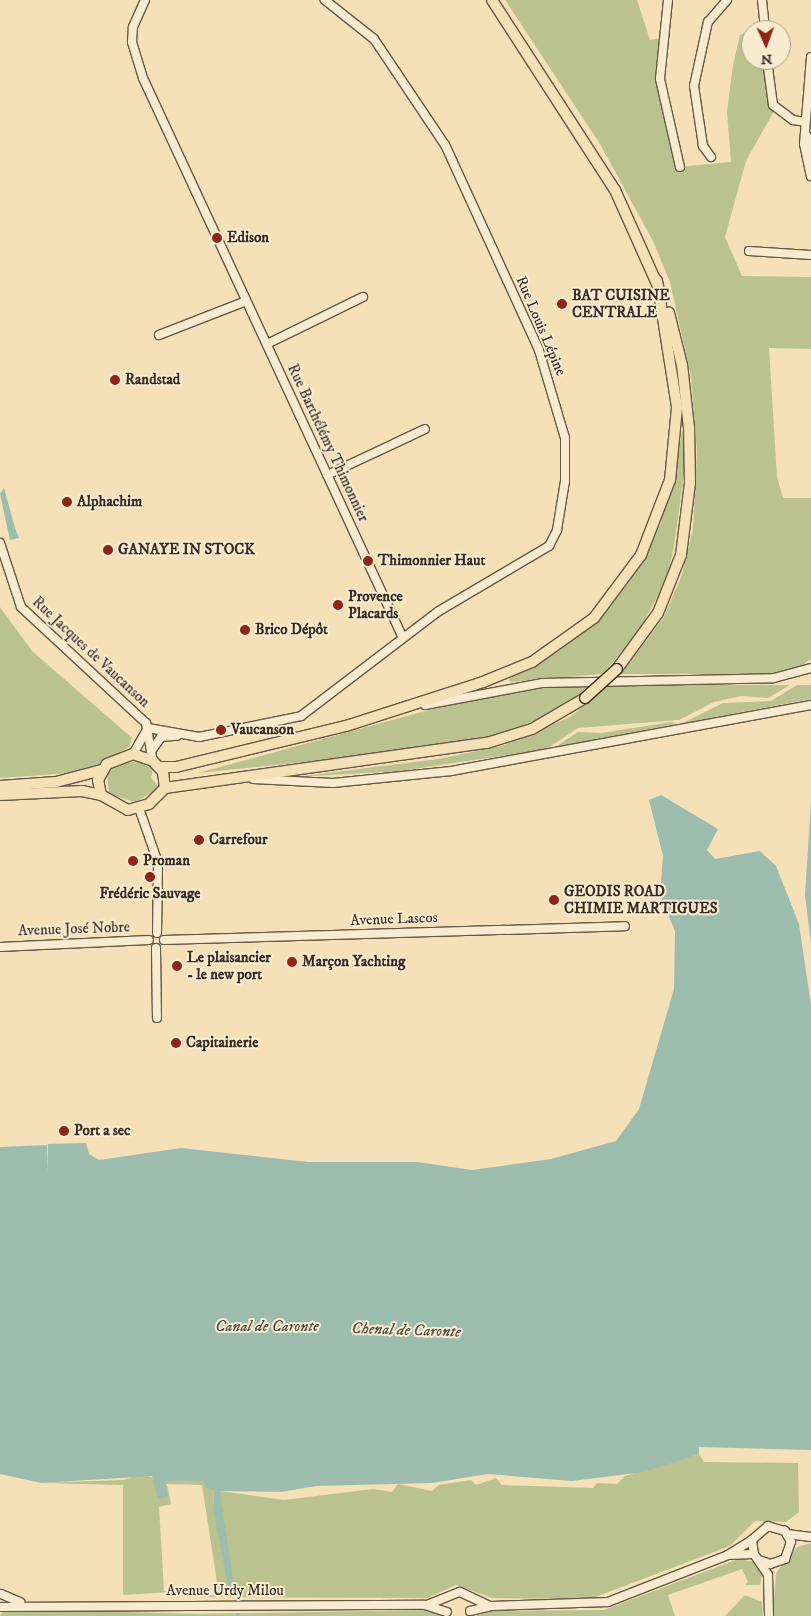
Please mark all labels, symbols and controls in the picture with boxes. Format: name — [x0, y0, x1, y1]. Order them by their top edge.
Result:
north arrow — [741, 20, 791, 70]
text: N — [760, 50, 773, 68]
place label: Edison — [227, 229, 269, 247]
marker: Edison — [211, 232, 223, 244]
street label: Rue Louis Lépine — [512, 273, 570, 379]
place label: BAT CUISINE CENTRALE — [572, 286, 670, 321]
marker: BAT CUISINE CENTRALE — [556, 298, 568, 310]
street label: Rue Barthélémy Thimonnier — [283, 361, 373, 525]
place label: Randstad — [125, 371, 180, 389]
marker: Randstad — [109, 374, 121, 386]
place label: Alphachim — [77, 493, 142, 511]
marker: Alphachim — [61, 496, 73, 508]
place label: GANAYE IN STOCK — [118, 541, 255, 559]
marker: GANAYE IN STOCK — [102, 544, 114, 556]
place label: Thimonnier Haut — [378, 552, 485, 570]
marker: Thimonnier Haut — [362, 555, 374, 567]
place label: Provence Placards — [348, 587, 403, 622]
street label: Rue Jacques de Vaucanson — [28, 593, 154, 711]
marker: Provence Placards — [332, 599, 344, 611]
place label: Brico Dépôt — [255, 621, 328, 639]
marker: Brico Dépôt — [239, 624, 251, 636]
place label: Vaucanson — [231, 721, 294, 739]
marker: Vaucanson — [215, 724, 227, 736]
place label: Carrefour — [209, 831, 268, 849]
marker: Carrefour — [193, 834, 205, 846]
place label: Proman — [143, 852, 190, 870]
marker: Proman — [127, 855, 139, 867]
marker: Frédéric Sauvage — [144, 871, 156, 883]
place label: GEODIS ROAD CHIMIE MARTIGUES — [564, 882, 718, 917]
place label: Frédéric Sauvage — [99, 885, 201, 903]
marker: GEODIS ROAD CHIMIE MARTIGUES — [548, 894, 560, 906]
street label: Avenue Lascos — [350, 908, 438, 930]
street label: Avenue José Nobre — [18, 918, 130, 940]
place label: Le plaisancier - le new port — [187, 948, 271, 983]
place label: Marçon Yachting — [302, 953, 405, 971]
marker: Marçon Yachting — [286, 956, 298, 968]
marker: Le plaisancier - le new port — [171, 960, 183, 972]
place label: Capitainerie — [186, 1034, 258, 1052]
marker: Capitainerie — [170, 1037, 182, 1049]
place label: Port a sec — [74, 1122, 131, 1140]
marker: Port a sec — [58, 1125, 70, 1137]
water label: Canal de Caronte — [215, 1316, 319, 1336]
water label: Chenal de Caronte — [351, 1319, 461, 1341]
street label: Avenue Urdy Milou — [166, 1582, 284, 1600]

